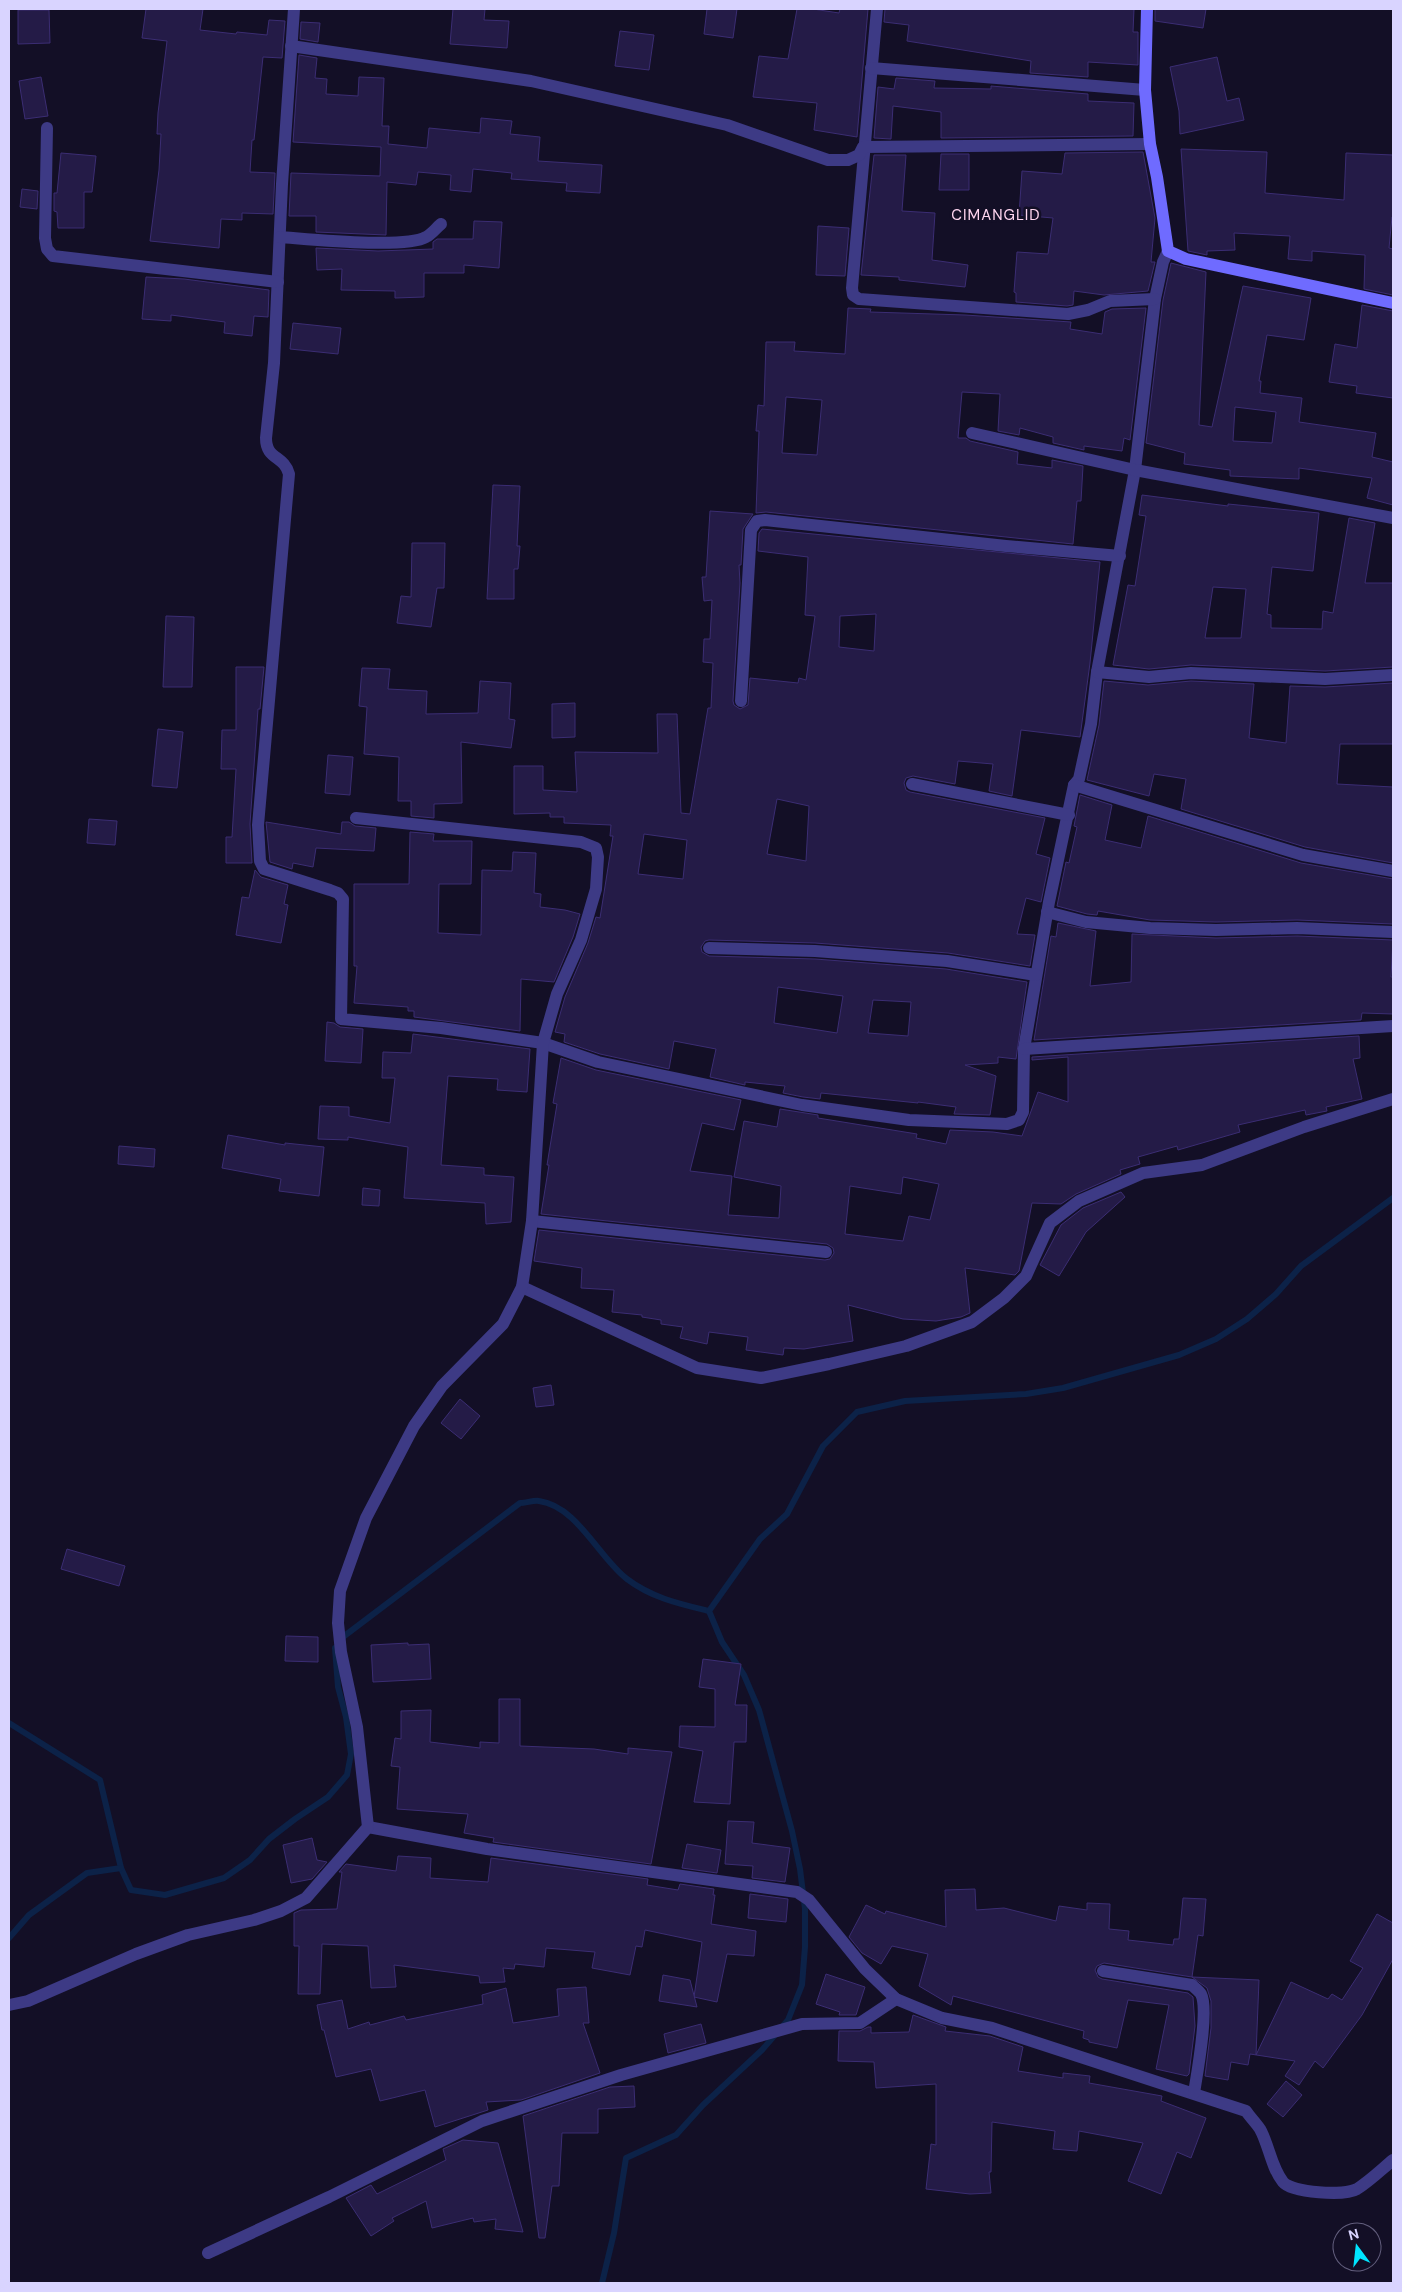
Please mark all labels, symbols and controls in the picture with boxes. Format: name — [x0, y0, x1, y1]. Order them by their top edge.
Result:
district label: CIMANGLID — [951, 205, 1041, 225]
north arrow — [1332, 2222, 1382, 2272]
text: N — [1346, 2224, 1361, 2244]

